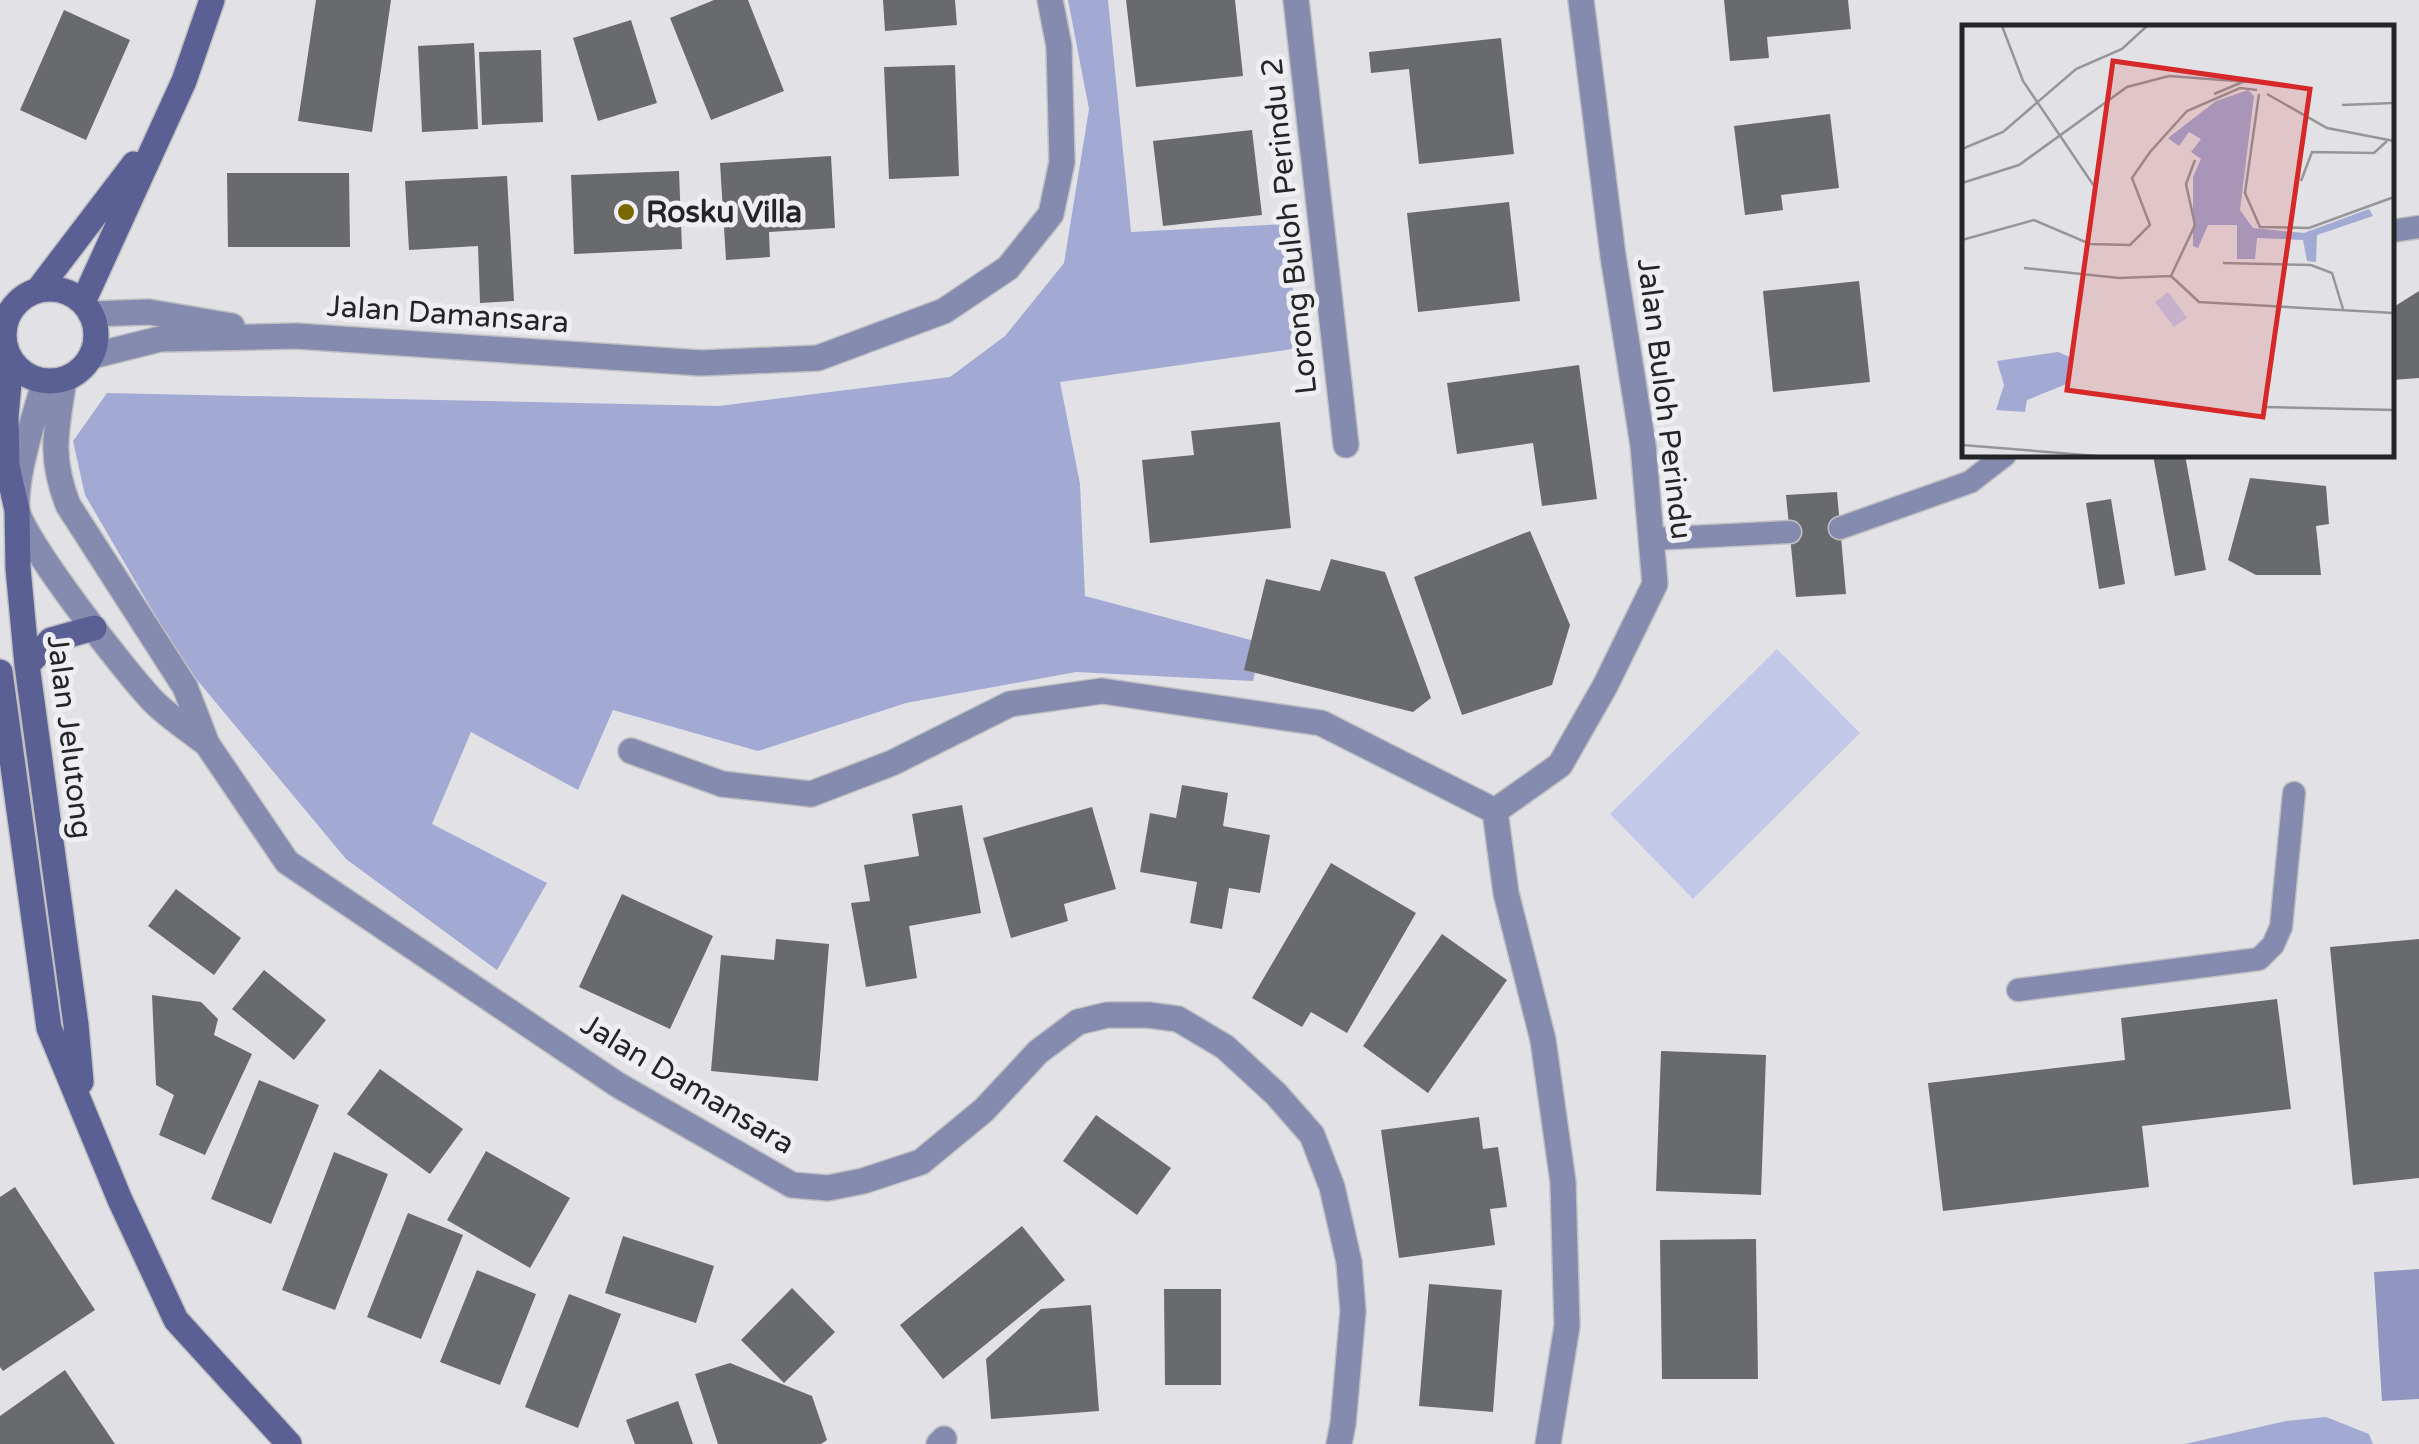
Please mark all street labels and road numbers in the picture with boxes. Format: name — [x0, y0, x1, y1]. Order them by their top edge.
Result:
street label: Lorong Buloh Perindu 2 — [1253, 56, 1326, 396]
street label: Jalan Buloh Perindu — [1629, 256, 1700, 542]
street label: Jalan Damansara — [326, 288, 570, 341]
street label: Jalan Jelutong — [39, 633, 100, 841]
street label: Jalan Damansara — [574, 1006, 801, 1163]

